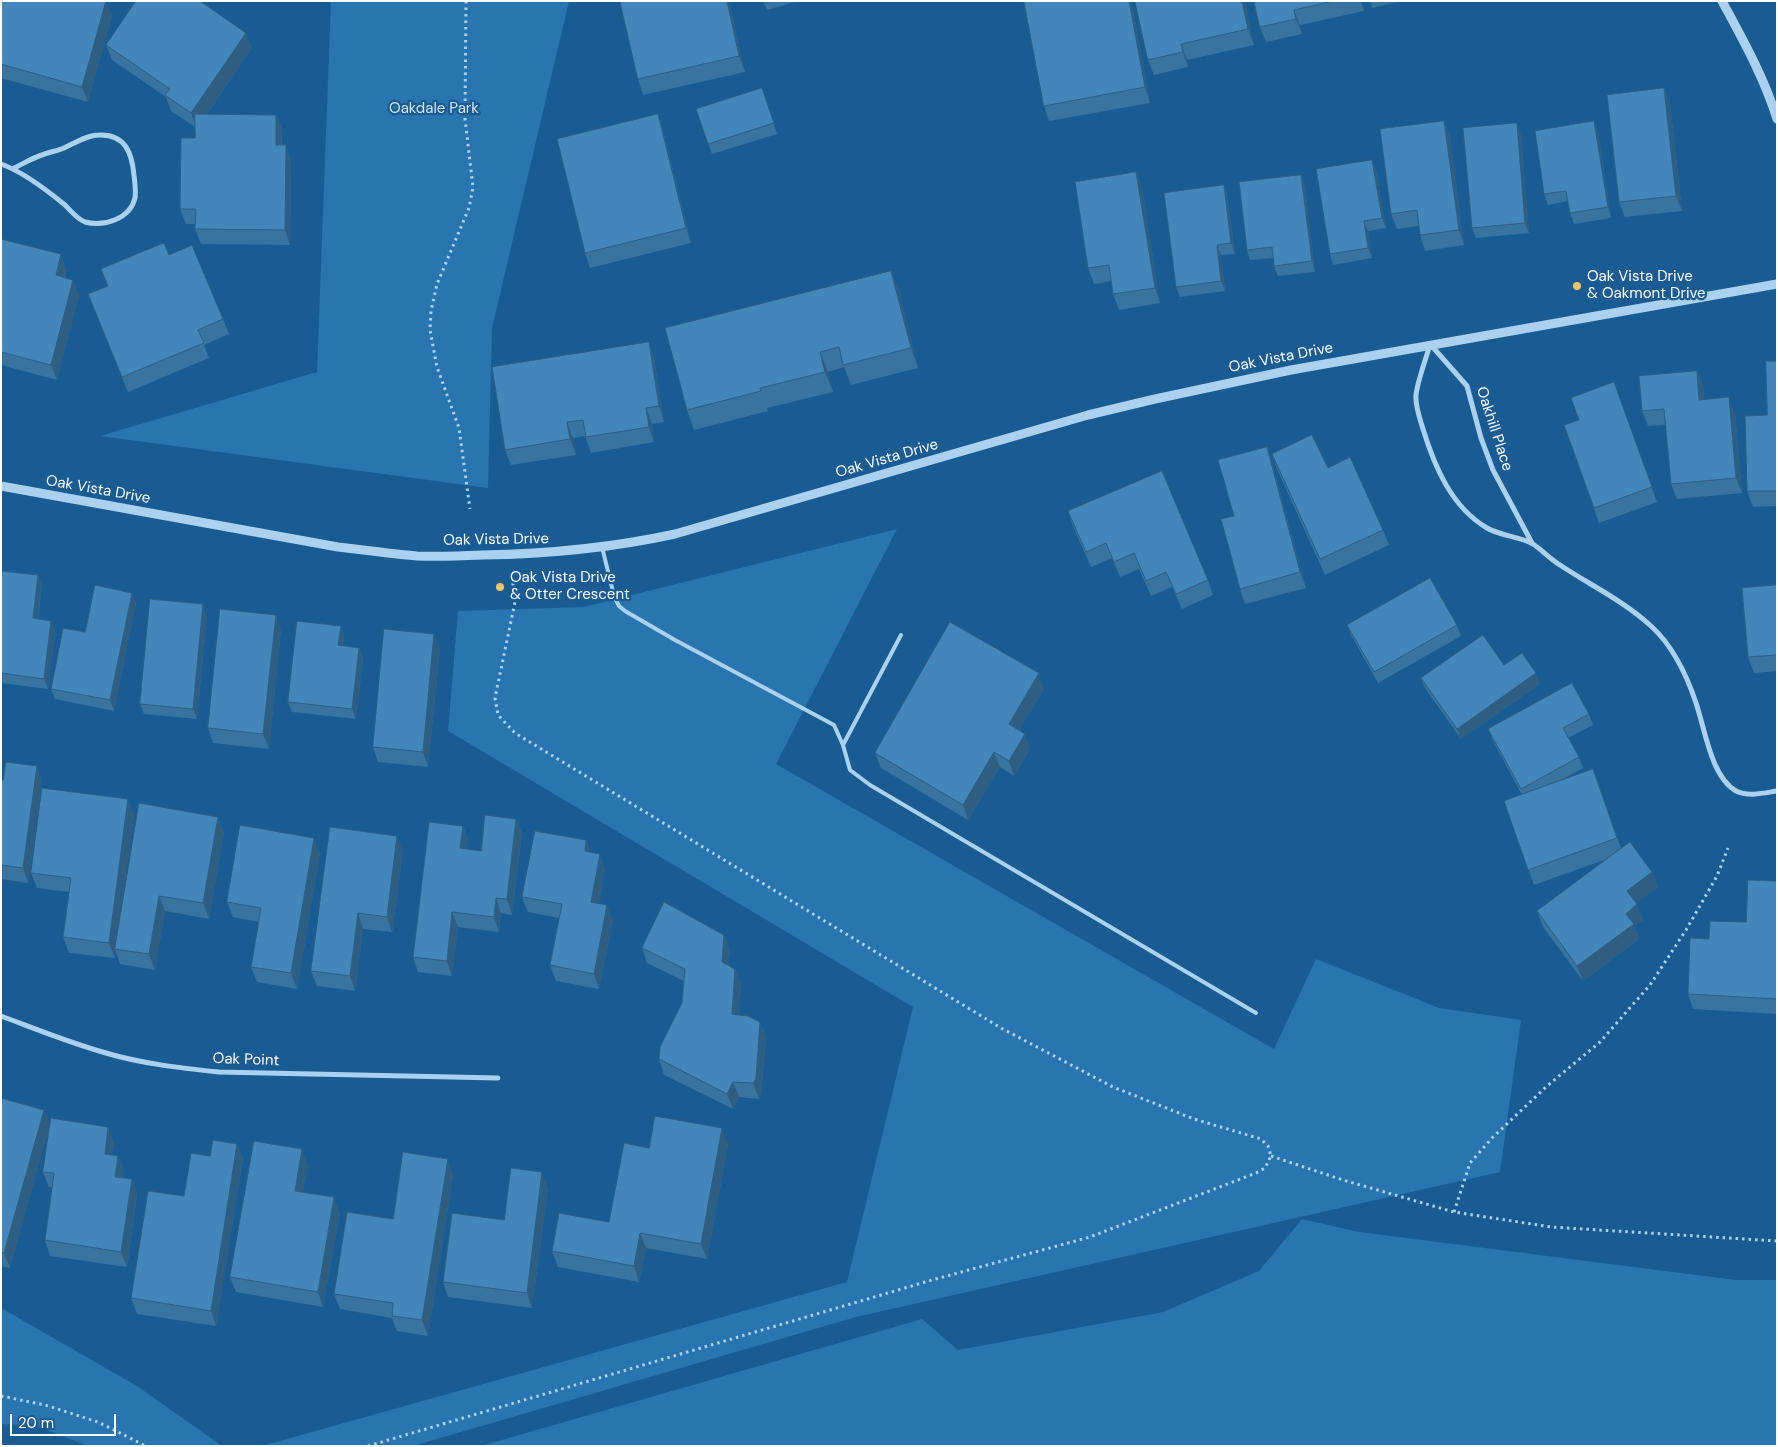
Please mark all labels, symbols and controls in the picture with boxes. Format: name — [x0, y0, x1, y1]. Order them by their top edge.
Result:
park label: Oakdale Park — [389, 100, 479, 118]
place label: Oak Vista Drive & Oakmont Drive — [1587, 268, 1706, 303]
marker: Oak Vista Drive & Oakmont Drive — [1571, 280, 1583, 292]
street label: Oak Vista Drive — [1227, 339, 1335, 377]
street label: Oakhill Place — [1472, 385, 1516, 473]
street label: Oak Vista Drive — [834, 436, 940, 482]
street label: Oak Vista Drive — [44, 472, 152, 508]
street label: Oak Vista Drive — [443, 530, 549, 550]
place label: Oak Vista Drive & Otter Crescent — [510, 569, 630, 604]
marker: Oak Vista Drive & Otter Crescent — [494, 581, 506, 593]
street label: Oak Point — [212, 1050, 280, 1070]
scale bar — [12, 1404, 119, 1436]
text: 20 m — [18, 1413, 54, 1433]

